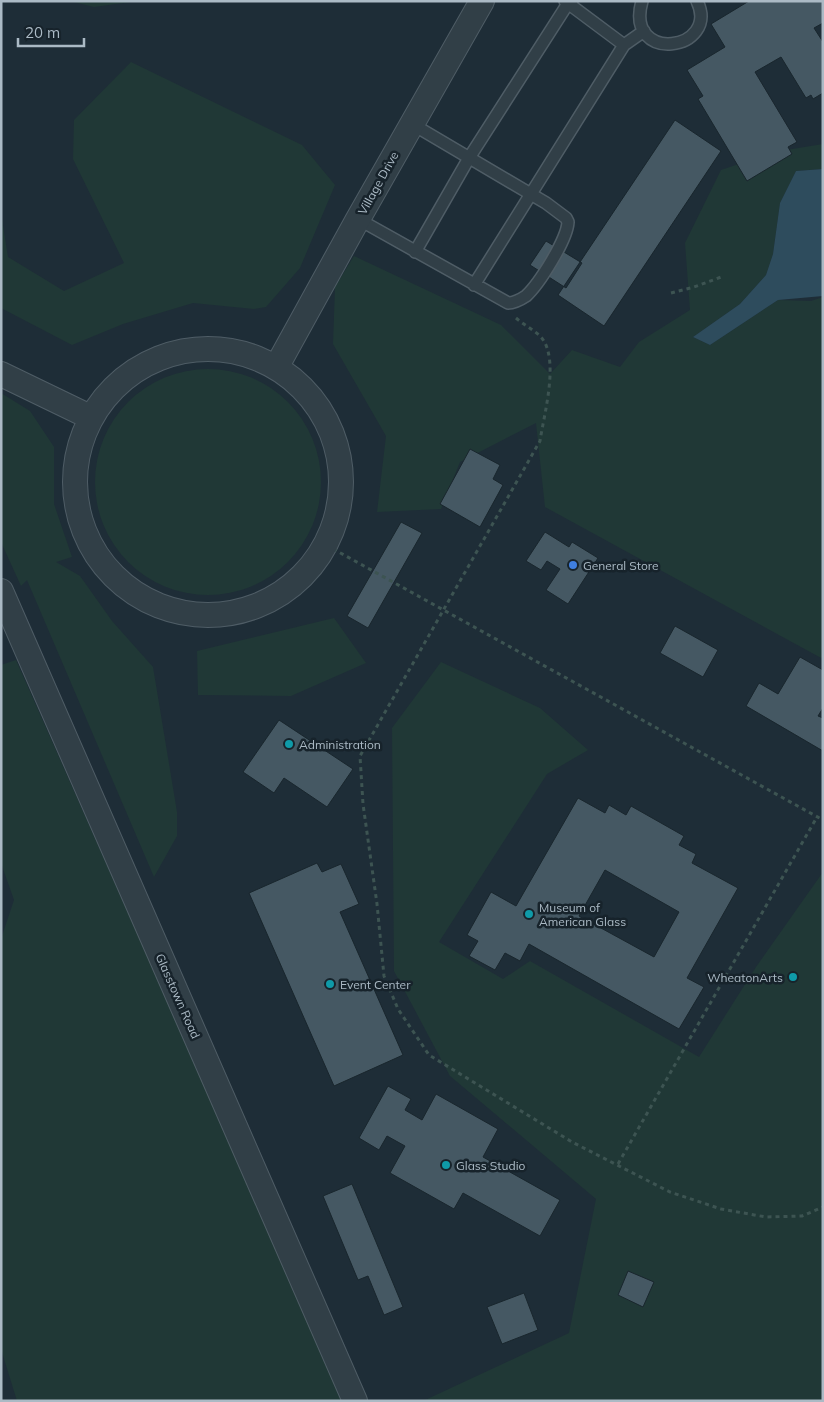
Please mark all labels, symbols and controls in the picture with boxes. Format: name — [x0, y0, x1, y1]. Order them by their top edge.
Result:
scale bar — [18, 15, 84, 47]
text: 20 m — [25, 23, 60, 42]
street label: Village Drive — [354, 149, 402, 217]
place label: General Store — [583, 558, 659, 573]
marker: General Store — [567, 559, 579, 571]
place label: Administration — [299, 737, 381, 752]
marker: Administration — [283, 738, 295, 750]
place label: Museum of American Glass — [539, 900, 626, 929]
marker: Museum of American Glass — [523, 908, 535, 920]
street label: Glasstown Road — [153, 951, 203, 1041]
place label: WheatonArts — [707, 970, 783, 985]
marker: WheatonArts — [787, 971, 799, 983]
place label: Event Center — [340, 977, 411, 992]
marker: Event Center — [324, 978, 336, 990]
place label: Glass Studio — [456, 1158, 525, 1173]
marker: Glass Studio — [440, 1159, 452, 1171]

